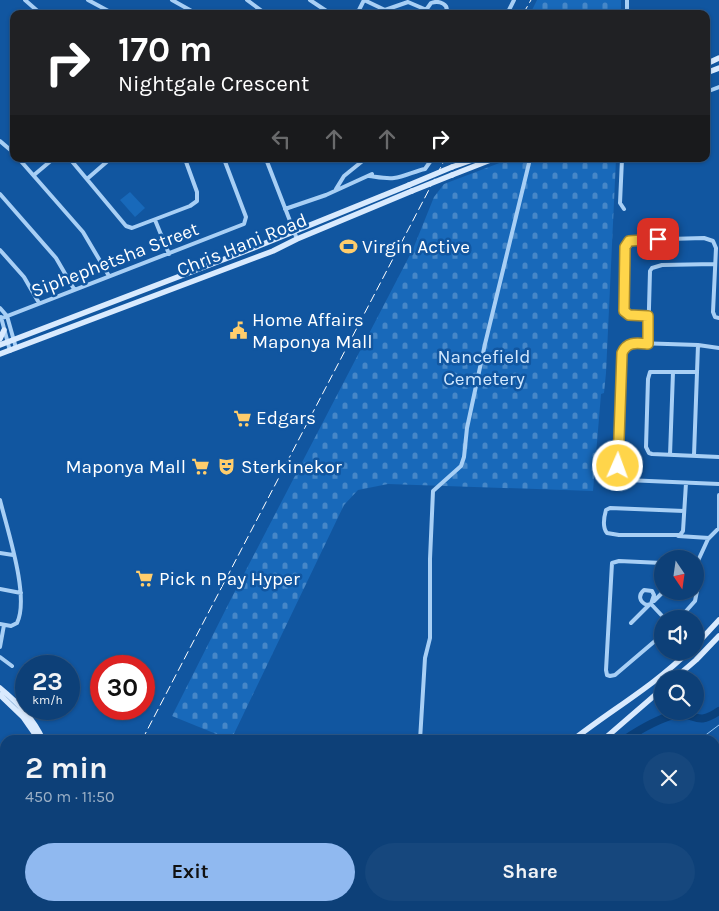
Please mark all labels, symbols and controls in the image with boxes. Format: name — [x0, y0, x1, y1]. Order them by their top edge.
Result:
text: 170 m — [118, 29, 212, 70]
icon: right — [35, 30, 100, 95]
text: Nightgale Crescent — [118, 71, 309, 97]
icon: left — [267, 125, 295, 153]
icon: ahead — [320, 125, 348, 153]
icon: ahead — [373, 125, 401, 153]
icon: right — [426, 125, 454, 153]
street label: Chris Hani Road — [174, 209, 310, 281]
street label: Siphephetsha Street — [28, 218, 202, 302]
pin — [637, 218, 679, 260]
icon: arrive — [644, 225, 672, 253]
place label: Virgin Active — [362, 236, 470, 258]
sports icon: Virgin Active — [338, 237, 358, 257]
place label: Home Affairs Maponya Mall — [252, 309, 373, 353]
public building icon: Home Affairs Maponya Mall — [228, 321, 248, 341]
park label: Nancefield Cemetery — [438, 346, 531, 390]
place label: Edgars — [256, 407, 316, 429]
supermarket icon: Edgars — [232, 408, 252, 428]
position arrow — [591, 439, 643, 491]
place label: Maponya Mall — [65, 456, 186, 478]
place label: Sterkinekor — [241, 456, 342, 478]
supermarket icon: Maponya Mall — [190, 457, 210, 477]
theatre icon: Sterkinekor — [217, 457, 237, 477]
north arrow — [654, 550, 704, 600]
map controls — [654, 550, 704, 720]
place label: Pick n Pay Hyper — [159, 568, 300, 590]
supermarket icon: Pick n Pay Hyper — [135, 569, 155, 589]
button: sound — [654, 610, 704, 660]
speed limit sign: 30 — [90, 655, 155, 720]
text: 23 — [32, 667, 63, 696]
button: search — [654, 670, 704, 720]
text: km/h — [32, 693, 63, 707]
text: 2 min — [25, 750, 108, 786]
button: close — [643, 752, 695, 804]
text: 450 m · 11:50 — [25, 787, 114, 806]
button: Exit — [25, 843, 355, 901]
button: Share — [365, 843, 695, 901]

